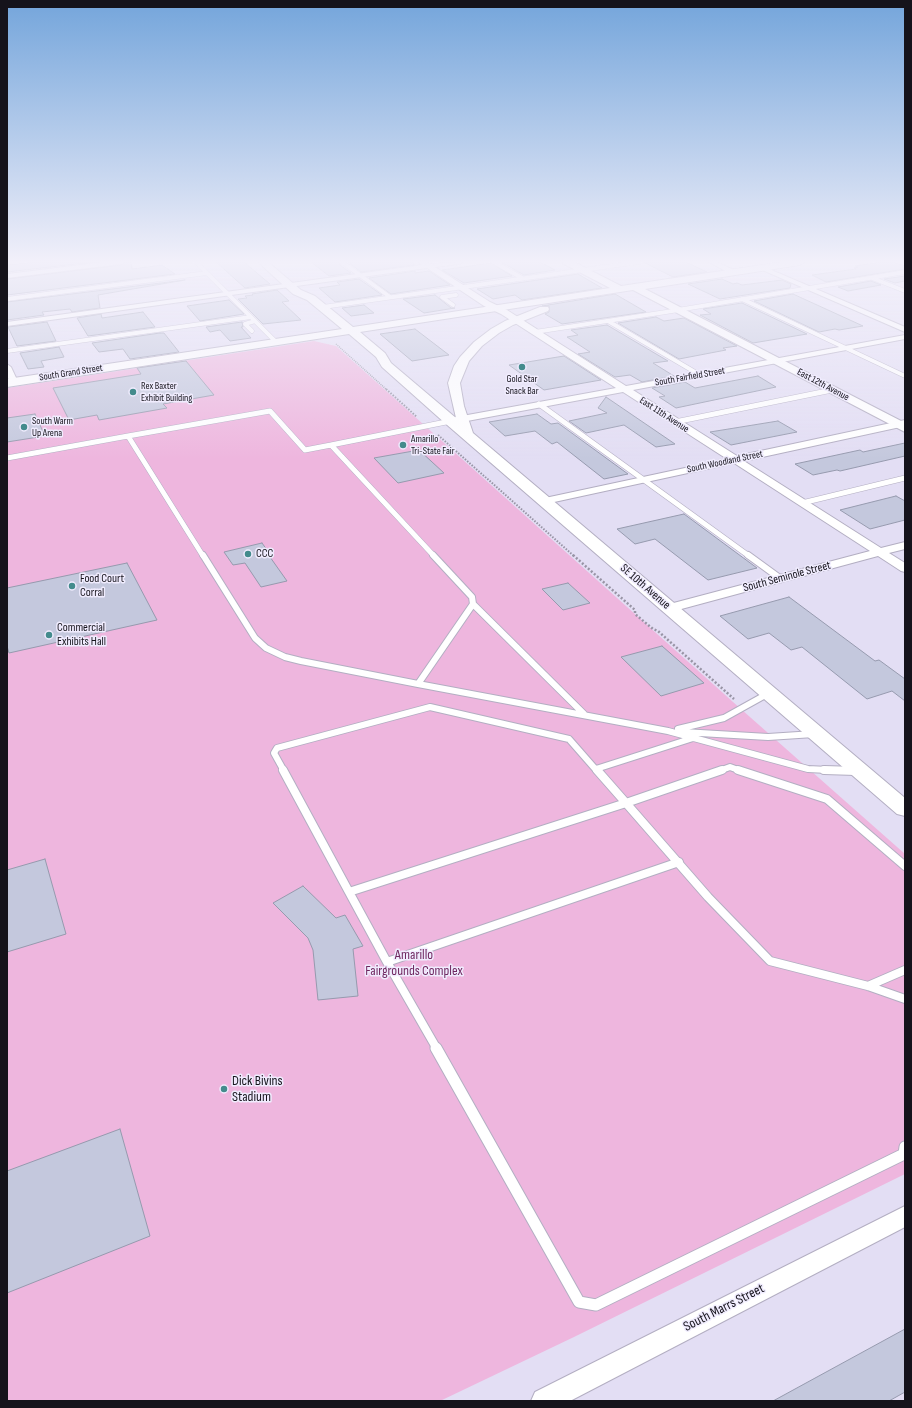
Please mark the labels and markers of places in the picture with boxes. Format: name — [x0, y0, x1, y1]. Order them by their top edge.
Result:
marker: Gold Star Snack Bar — [517, 362, 527, 372]
place label: Gold Star Snack Bar — [505, 373, 539, 396]
place label: Rex Baxter Exhibit Building — [141, 380, 192, 404]
marker: Rex Baxter Exhibit Building — [128, 387, 138, 397]
place label: South Warm Up Arena — [32, 415, 73, 438]
marker: South Warm Up Arena — [19, 422, 29, 432]
place label: Amarillo Tri-State Fair — [411, 433, 455, 456]
marker: Amarillo Tri-State Fair — [398, 440, 408, 450]
place label: CCC — [256, 547, 273, 561]
marker: CCC — [243, 549, 253, 559]
place label: Food Court Corral — [80, 572, 124, 600]
marker: Food Court Corral — [67, 581, 77, 591]
place label: Commercial Exhibits Hall — [57, 621, 106, 649]
marker: Commercial Exhibits Hall — [44, 630, 54, 640]
place label: Dick Bivins Stadium — [232, 1073, 283, 1106]
marker: Dick Bivins Stadium — [219, 1084, 229, 1094]

